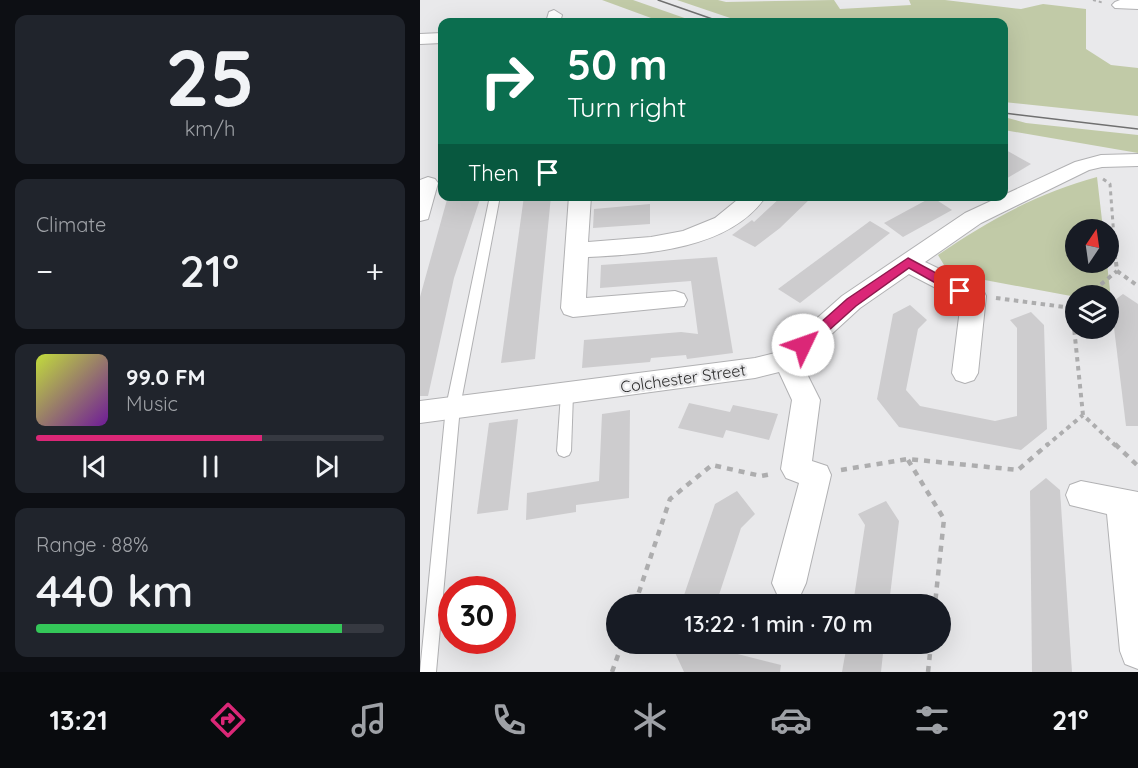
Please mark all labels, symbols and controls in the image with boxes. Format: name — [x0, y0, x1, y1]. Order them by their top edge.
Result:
text: 25 — [165, 28, 255, 126]
text: 50 m — [567, 38, 667, 91]
icon: right — [468, 42, 546, 120]
text: Turn right — [567, 90, 686, 124]
text: km/h — [185, 116, 235, 141]
icon: arrive — [531, 156, 564, 189]
text: Then — [468, 159, 519, 187]
text: Climate — [36, 212, 106, 237]
north arrow — [1065, 219, 1119, 273]
map controls — [1065, 219, 1119, 339]
text: 21° — [180, 242, 239, 298]
text: − — [36, 250, 53, 291]
text: + — [365, 250, 384, 291]
pin — [934, 265, 985, 316]
icon: arrive — [943, 274, 976, 307]
button: layers — [1065, 285, 1119, 339]
position arrow — [771, 313, 835, 377]
street label: Colchester Street — [619, 359, 747, 397]
text: 99.0 FM — [126, 363, 206, 391]
text: Music — [126, 391, 178, 416]
icon: previous — [78, 450, 111, 483]
icon: pause — [194, 450, 227, 483]
icon: next — [310, 450, 343, 483]
text: Range · 88% — [36, 532, 148, 557]
text: 440 km — [36, 562, 193, 618]
speed limit sign: 30 — [438, 576, 516, 654]
text: 13:22 · 1 min · 70 m — [684, 610, 873, 638]
icon: directions — [207, 699, 249, 741]
icon: music — [348, 699, 390, 741]
icon: phone — [488, 699, 530, 741]
icon: climate — [629, 699, 671, 741]
icon: car — [770, 699, 812, 741]
icon: filters — [911, 699, 953, 741]
text: 13:21 — [49, 703, 108, 737]
text: 21° — [1052, 703, 1089, 737]

